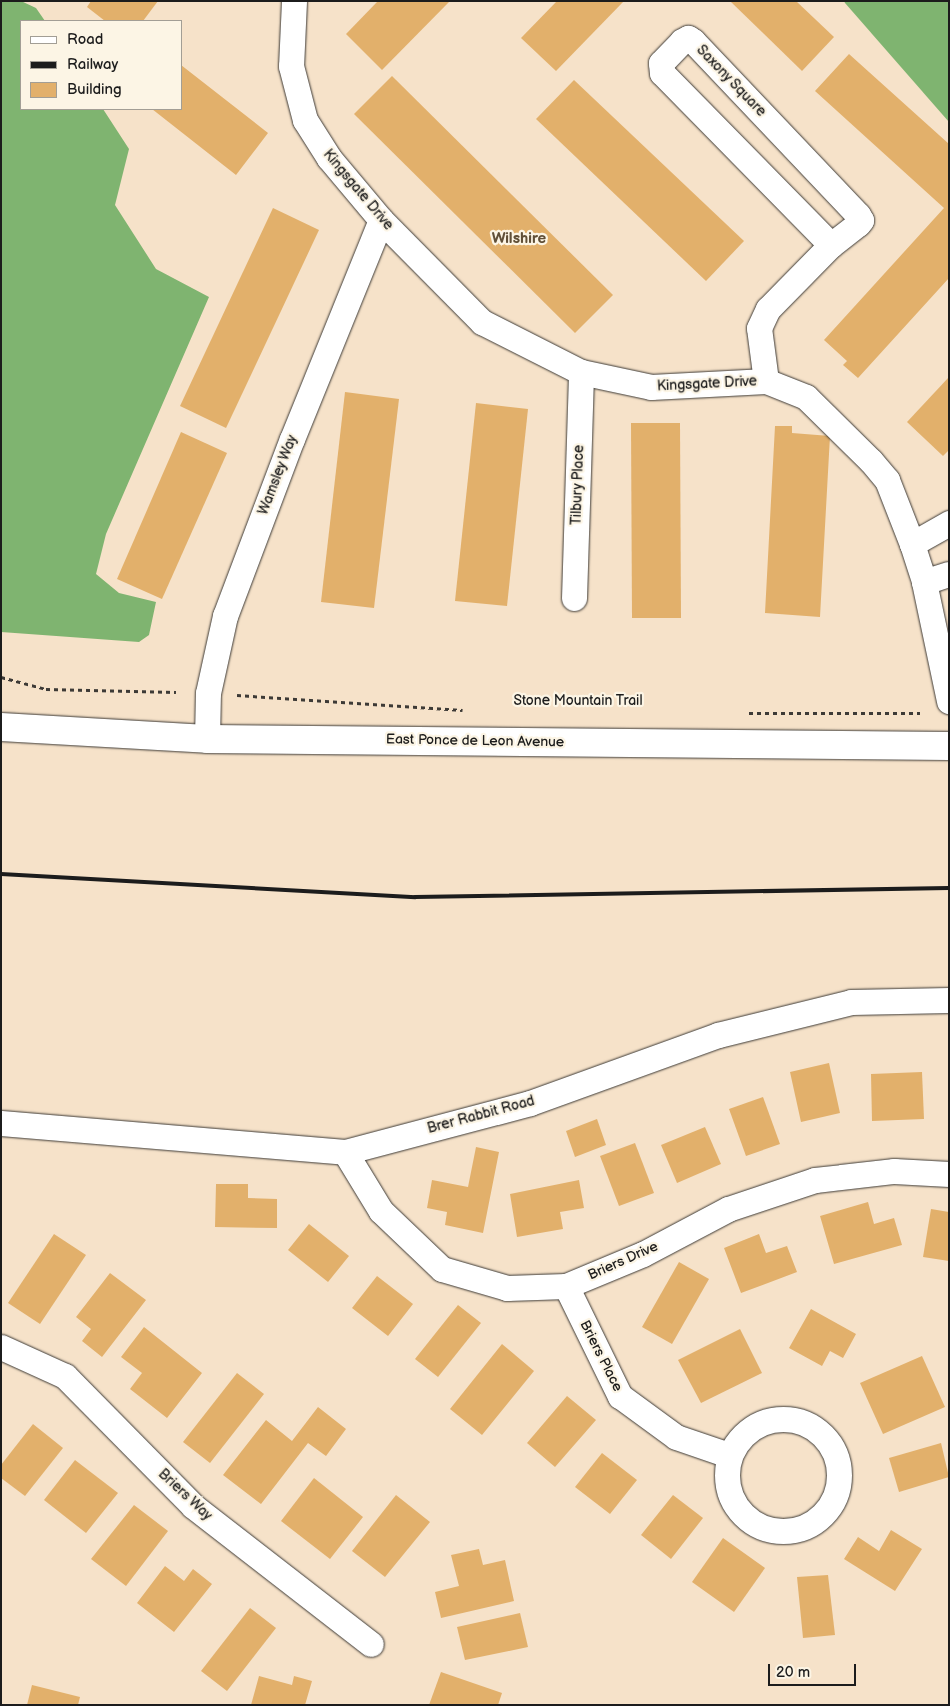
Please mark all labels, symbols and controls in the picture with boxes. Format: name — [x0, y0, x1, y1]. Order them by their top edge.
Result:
legend — [20, 20, 182, 110]
text: Road — [67, 30, 103, 49]
street label: Saxony Square — [692, 41, 770, 121]
text: Railway — [67, 55, 118, 74]
text: Building — [67, 80, 122, 99]
street label: Kingsgate Drive — [319, 146, 397, 234]
district label: Wilshire — [492, 230, 546, 248]
street label: Kingsgate Drive — [657, 373, 757, 395]
street label: Wamsley Way — [255, 432, 301, 518]
street label: Tilbury Place — [568, 444, 588, 526]
street label: Stone Mountain Trail — [513, 693, 643, 709]
street label: East Ponce de Leon Avenue — [386, 731, 564, 751]
street label: Brer Rabbit Road — [426, 1093, 536, 1137]
street label: Briers Drive — [585, 1238, 661, 1284]
street label: Briers Place — [576, 1318, 626, 1394]
street label: Briers Way — [154, 1466, 216, 1524]
scale bar — [770, 1654, 858, 1686]
text: 20 m — [776, 1663, 810, 1682]

